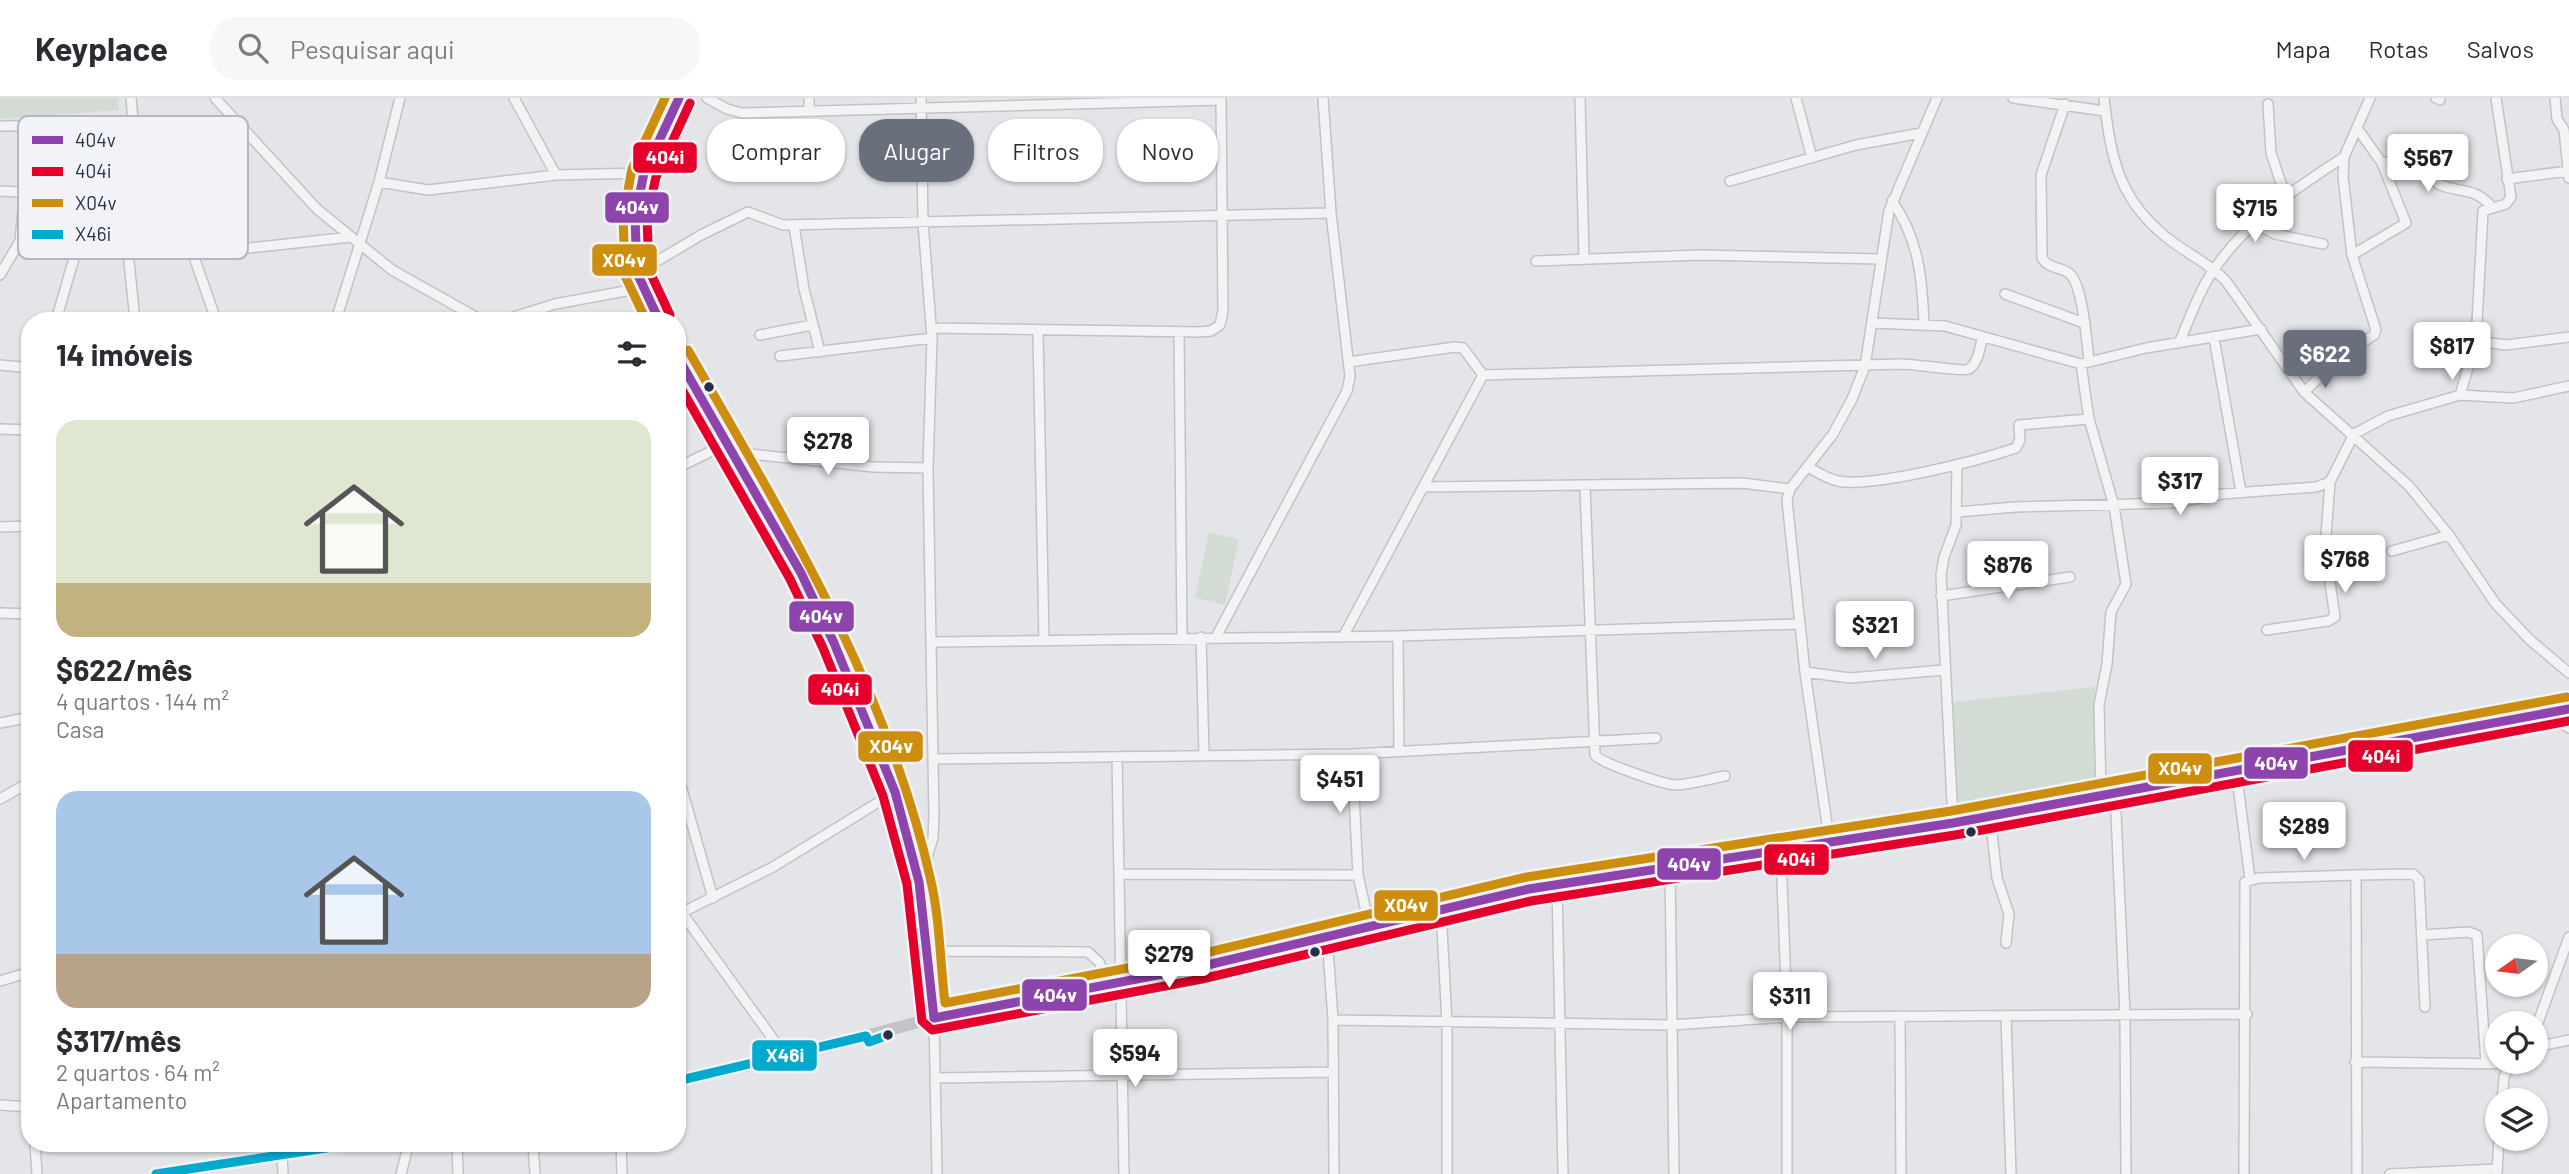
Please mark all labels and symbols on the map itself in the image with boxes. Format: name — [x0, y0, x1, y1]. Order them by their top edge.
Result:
legend — [18, 116, 248, 259]
text: 404v — [75, 128, 116, 151]
pin: $567 — [2387, 134, 2469, 194]
line badge: 404i — [632, 141, 698, 174]
text: 404i — [646, 145, 684, 168]
text: 404i — [75, 159, 112, 182]
pin: $715 — [2214, 184, 2296, 244]
text: X04v — [75, 191, 116, 214]
line badge: 404v — [604, 191, 670, 224]
text: 404v — [615, 195, 659, 218]
text: X46i — [75, 222, 111, 245]
line badge: X04v — [591, 243, 658, 277]
text: X04v — [602, 248, 646, 271]
pin: $817 — [2411, 322, 2493, 382]
pin: $622 — [2284, 330, 2366, 390]
unlabelled marker — [702, 380, 716, 394]
pin: $278 — [787, 418, 869, 477]
pin: $317 — [2139, 458, 2221, 517]
pin: $768 — [2304, 536, 2386, 595]
pin: $876 — [1967, 542, 2049, 601]
line badge: 404v — [788, 600, 855, 633]
pin: $321 — [1834, 602, 1916, 661]
text: 404v — [799, 604, 843, 627]
line badge: 404i — [807, 673, 873, 706]
text: 404i — [821, 677, 859, 700]
line badge: X04v — [857, 730, 924, 763]
text: X04v — [869, 734, 913, 757]
line badge: 404i — [2347, 739, 2414, 773]
text: 404i — [2362, 744, 2400, 767]
line badge: 404v — [2243, 746, 2309, 780]
text: 404v — [2254, 751, 2298, 774]
line badge: X04v — [2147, 752, 2213, 785]
pin: $451 — [1299, 756, 1381, 815]
text: X04v — [2158, 756, 2202, 779]
pin: $289 — [2263, 802, 2345, 862]
unlabelled marker — [1964, 825, 1978, 839]
line badge: 404i — [1763, 843, 1830, 876]
line badge: 404v — [1656, 847, 1722, 881]
text: 404i — [1777, 847, 1815, 870]
text: 404v — [1667, 852, 1711, 875]
line badge: X04v — [1373, 889, 1439, 922]
text: X04v — [1384, 893, 1428, 916]
pin: $279 — [1128, 930, 1210, 990]
north arrow — [2485, 934, 2548, 998]
unlabelled marker — [1308, 945, 1322, 959]
pin: $311 — [1749, 972, 1831, 1032]
line badge: 404v — [1021, 978, 1088, 1012]
text: 404v — [1033, 983, 1077, 1006]
unlabelled marker — [881, 1028, 895, 1042]
pin: $594 — [1094, 1030, 1176, 1089]
line badge: X46i — [751, 1039, 818, 1072]
text: X46i — [766, 1043, 804, 1066]

